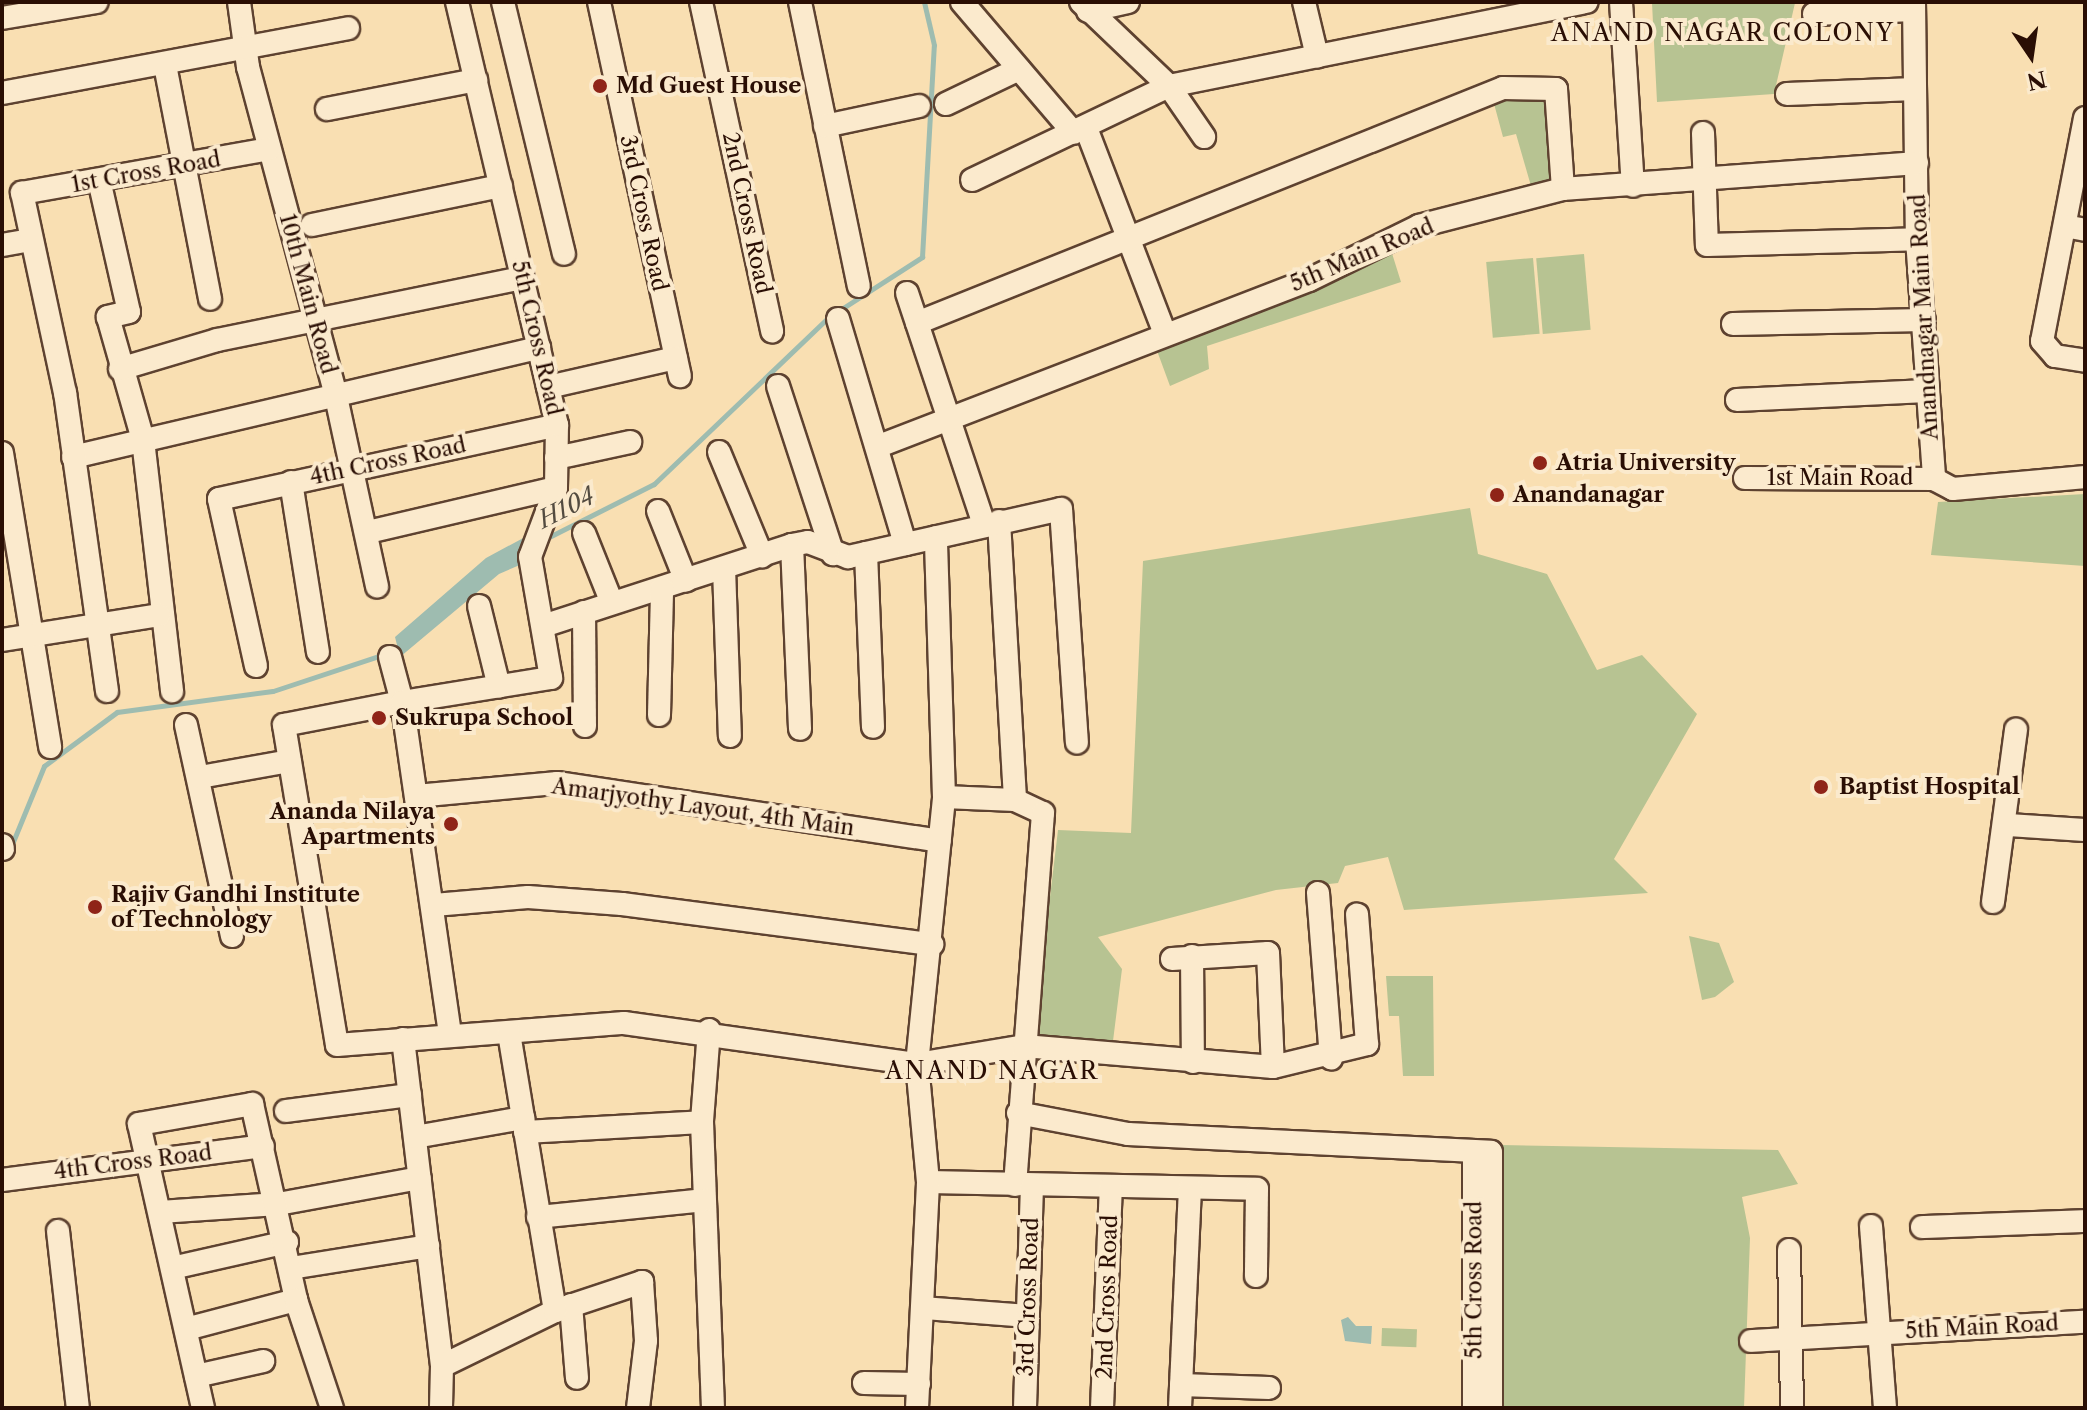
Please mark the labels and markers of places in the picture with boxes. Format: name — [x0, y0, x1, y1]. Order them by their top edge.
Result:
place label: Md Guest House — [616, 73, 801, 99]
marker: Md Guest House — [591, 77, 609, 95]
place label: Atria University — [1556, 450, 1736, 476]
marker: Atria University — [1531, 454, 1549, 472]
place label: Anandanagar — [1513, 482, 1664, 508]
marker: Anandanagar — [1488, 486, 1506, 504]
place label: Sukrupa School — [395, 705, 573, 731]
marker: Sukrupa School — [370, 709, 388, 727]
place label: Baptist Hospital — [1839, 774, 2020, 800]
marker: Baptist Hospital — [1810, 776, 1832, 798]
place label: Ananda Nilaya Apartments — [270, 798, 435, 850]
marker: Ananda Nilaya Apartments — [442, 815, 460, 833]
place label: Rajiv Gandhi Institute of Technology — [111, 881, 361, 932]
marker: Rajiv Gandhi Institute of Technology — [86, 898, 104, 916]

